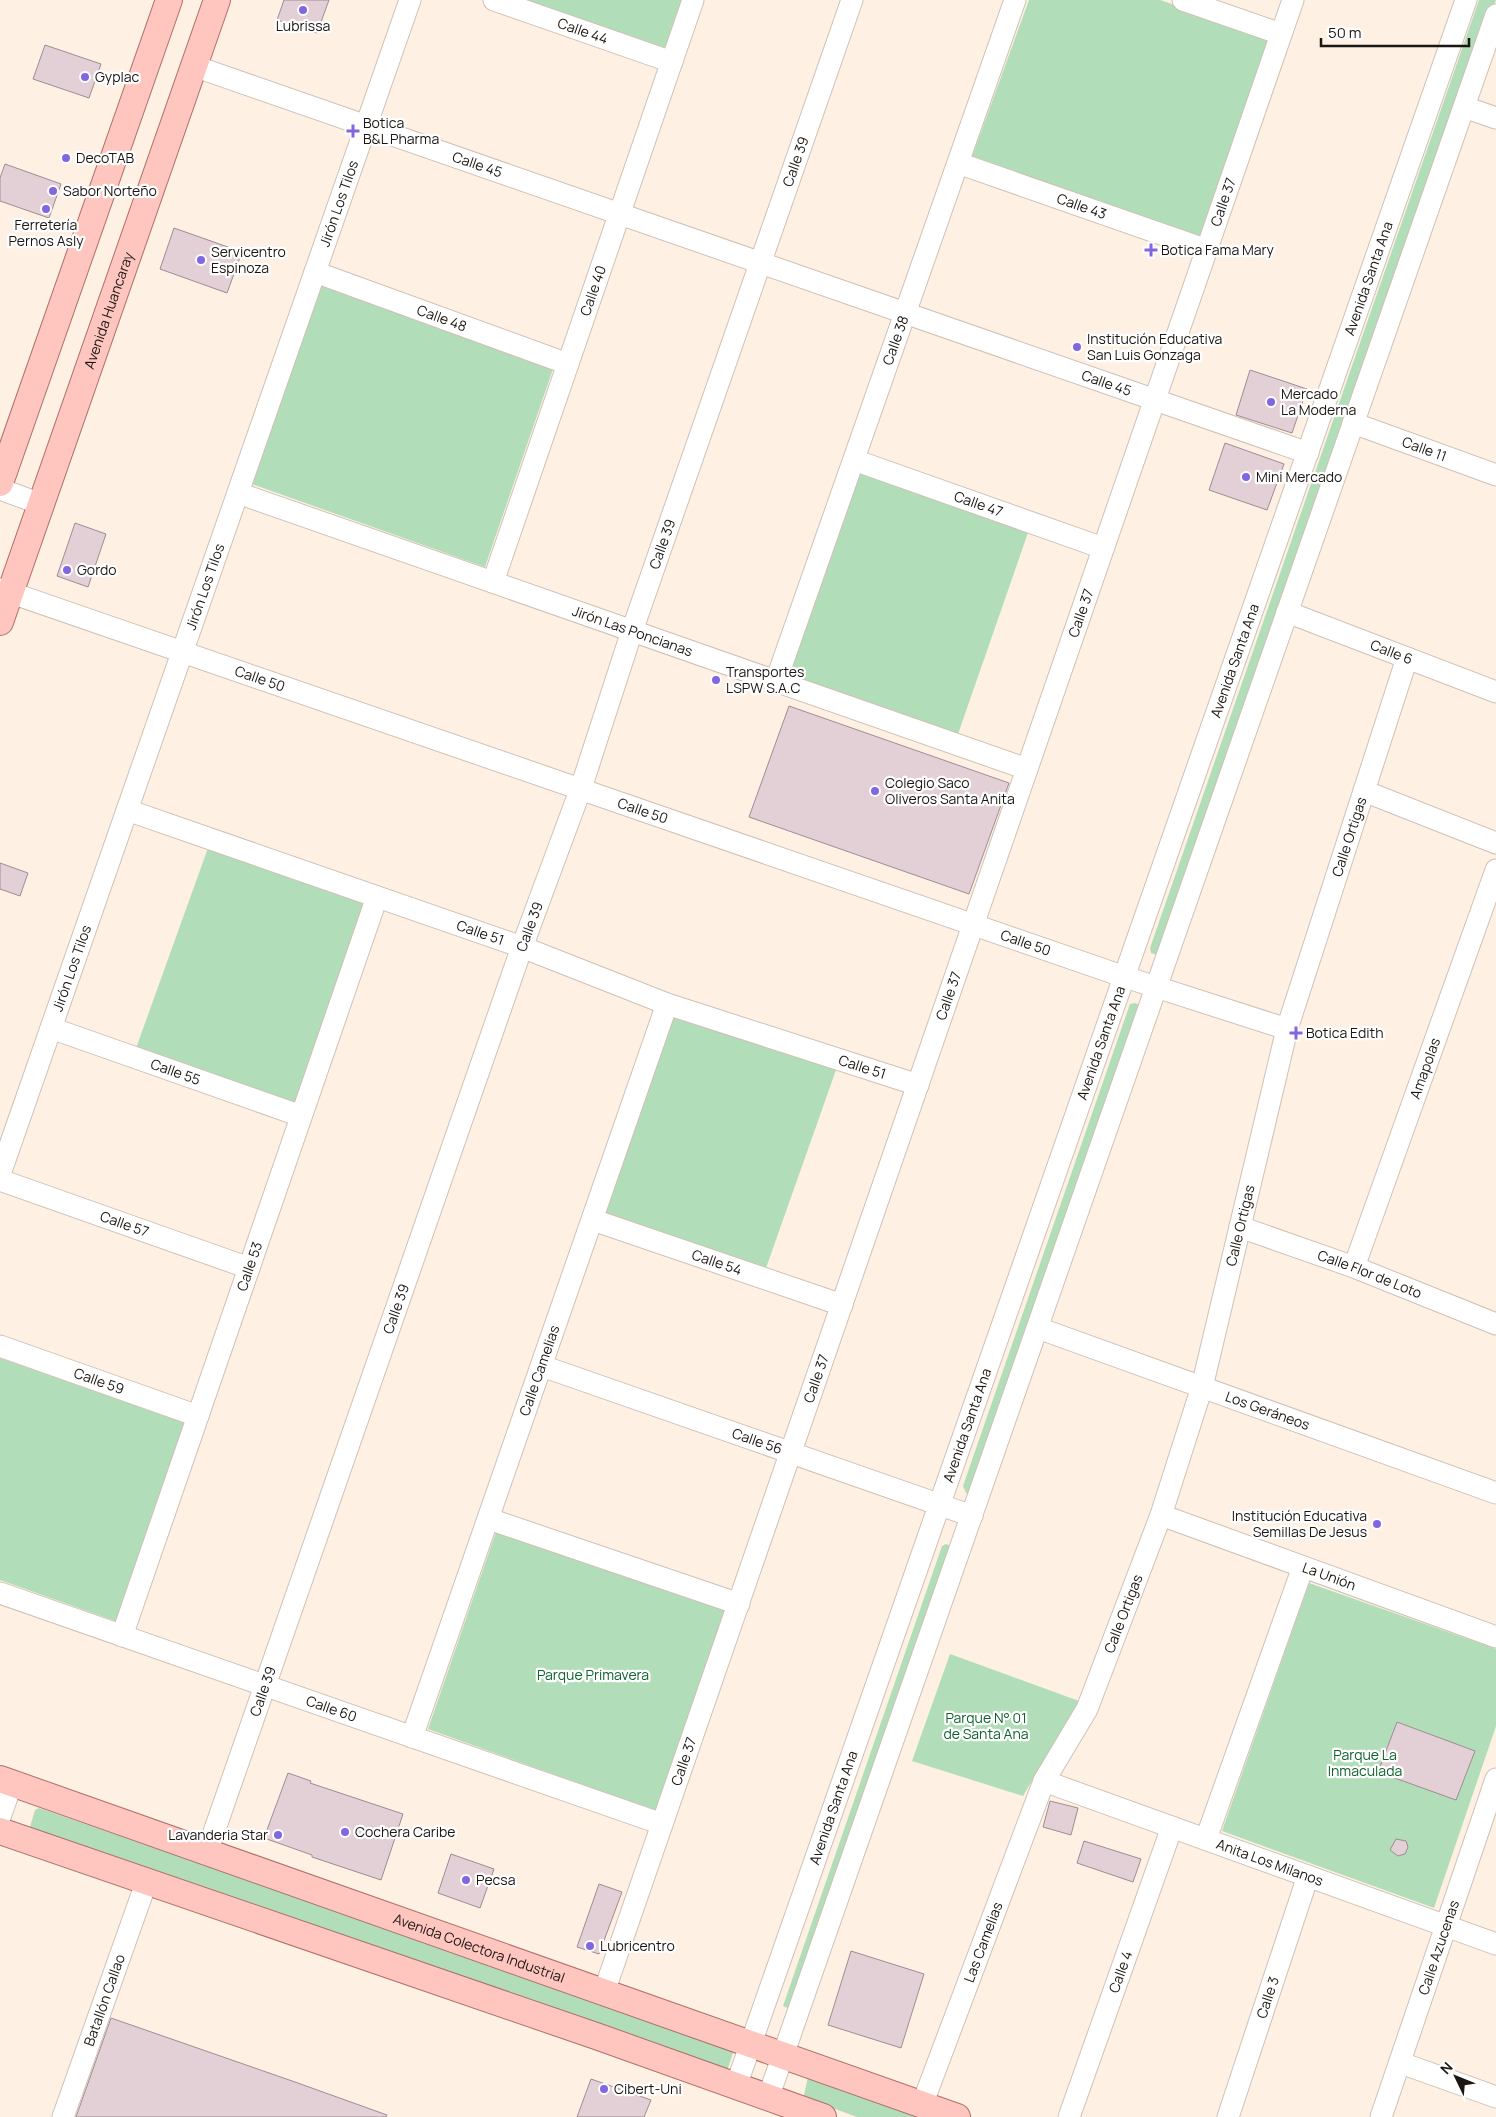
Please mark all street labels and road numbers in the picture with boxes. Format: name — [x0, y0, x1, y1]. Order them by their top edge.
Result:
street label: Calle 44 — [555, 13, 611, 48]
street label: Calle 39 — [778, 134, 813, 189]
street label: Calle 45 — [450, 147, 505, 181]
street label: Jirón Los Tilos — [315, 158, 362, 249]
street label: Calle 37 — [1205, 175, 1240, 229]
street label: Calle 43 — [1054, 188, 1109, 223]
street label: Avenida Santa Ana — [1339, 219, 1397, 338]
street label: Avenida Huancaray — [79, 249, 138, 371]
street label: Calle 40 — [575, 263, 610, 318]
street label: Calle 48 — [414, 300, 470, 335]
street label: Calle 38 — [878, 313, 913, 368]
street label: Calle 45 — [1079, 365, 1134, 400]
street label: Calle 11 — [1400, 432, 1450, 465]
street label: Calle 47 — [952, 486, 1006, 521]
street label: Calle 39 — [644, 516, 679, 571]
street label: Jirón Los Tilos — [181, 541, 228, 632]
street label: Calle 37 — [1063, 586, 1098, 640]
street label: Jirón Las Poncianas — [570, 601, 695, 660]
street label: Avenida Santa Ana — [1206, 601, 1263, 720]
street label: Calle 6 — [1368, 635, 1416, 668]
street label: Calle 50 — [232, 661, 288, 696]
street label: Calle 50 — [615, 793, 671, 828]
street label: Calle Ortigas — [1327, 794, 1370, 879]
street label: Calle 39 — [511, 899, 547, 954]
street label: Calle 51 — [454, 915, 507, 949]
street label: Jirón Los Tilos — [48, 922, 95, 1014]
street label: Calle 50 — [998, 925, 1054, 960]
street label: Calle 37 — [931, 969, 965, 1023]
street label: Avenida Santa Ana — [1072, 983, 1129, 1102]
street label: Amapolas — [1405, 1035, 1444, 1101]
street label: Calle 51 — [836, 1050, 889, 1083]
street label: Calle 55 — [148, 1054, 203, 1089]
street label: Calle Ortigas — [1221, 1183, 1259, 1268]
street label: Calle 57 — [98, 1206, 152, 1241]
street label: Calle 53 — [232, 1239, 266, 1294]
street label: Calle 54 — [690, 1245, 745, 1279]
street label: Calle Flor de Loto — [1315, 1245, 1425, 1302]
street label: Calle 39 — [378, 1281, 413, 1336]
street label: Calle Camelias — [514, 1322, 564, 1418]
street label: Calle 37 — [798, 1352, 833, 1405]
street label: Calle 59 — [71, 1363, 127, 1398]
street label: Avenida Santa Ana — [938, 1366, 995, 1485]
street label: Los Geráneos — [1223, 1386, 1312, 1434]
street label: Calle 56 — [730, 1423, 785, 1458]
street label: La Unión — [1300, 1557, 1359, 1594]
street label: Calle Ortigas — [1099, 1571, 1147, 1656]
street label: Calle 39 — [245, 1664, 280, 1719]
street label: Calle 60 — [304, 1691, 360, 1726]
street label: Calle 37 — [666, 1734, 700, 1788]
street label: Avenida Santa Ana — [804, 1748, 862, 1867]
street label: Anita Los Milanos — [1214, 1834, 1326, 1890]
street label: Calle Azucenas — [1413, 1897, 1463, 1997]
street label: Las Camelias — [959, 1899, 1007, 1985]
street label: Avenida Colectora Industrial — [391, 1909, 568, 1987]
street label: Calle 4 — [1104, 1948, 1136, 1995]
street label: Batallón Callao — [79, 1951, 129, 2048]
street label: Calle 3 — [1251, 1974, 1283, 2021]

